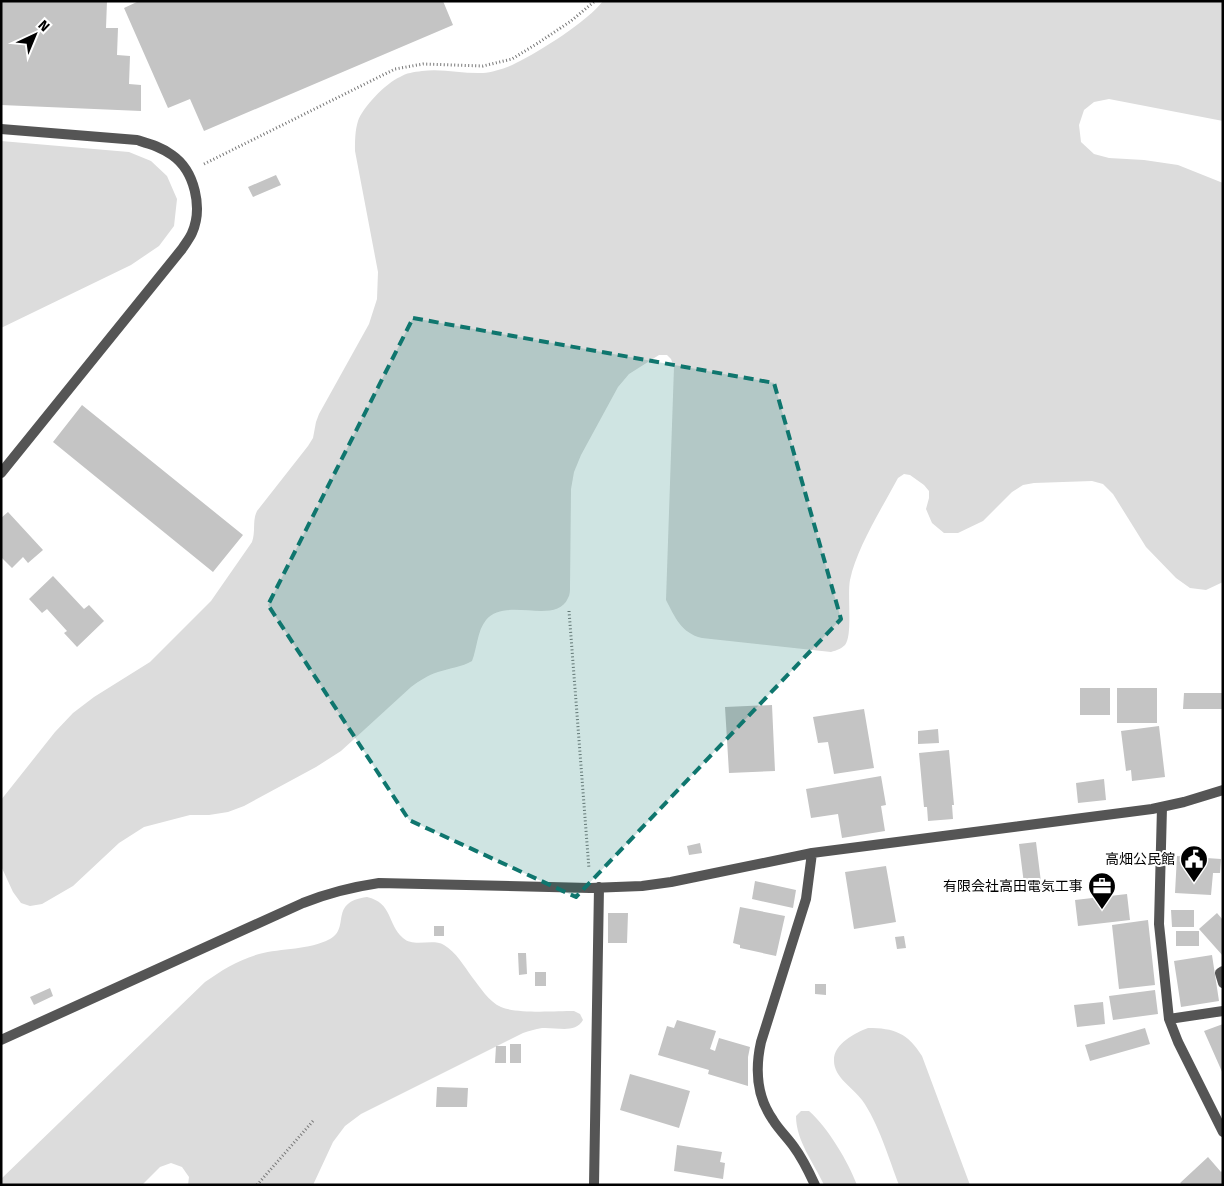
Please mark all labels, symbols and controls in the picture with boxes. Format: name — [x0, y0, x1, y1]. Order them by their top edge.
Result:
north arrow — [10, 10, 60, 60]
text: N — [34, 17, 53, 35]
public building icon: 高畑公民館 — [1179, 844, 1209, 883]
place label: 高畑公民館 — [1105, 851, 1175, 868]
office icon: 有限会社高田電気工事 — [1087, 871, 1117, 910]
place label: 有限会社高田電気工事 — [943, 878, 1083, 895]

